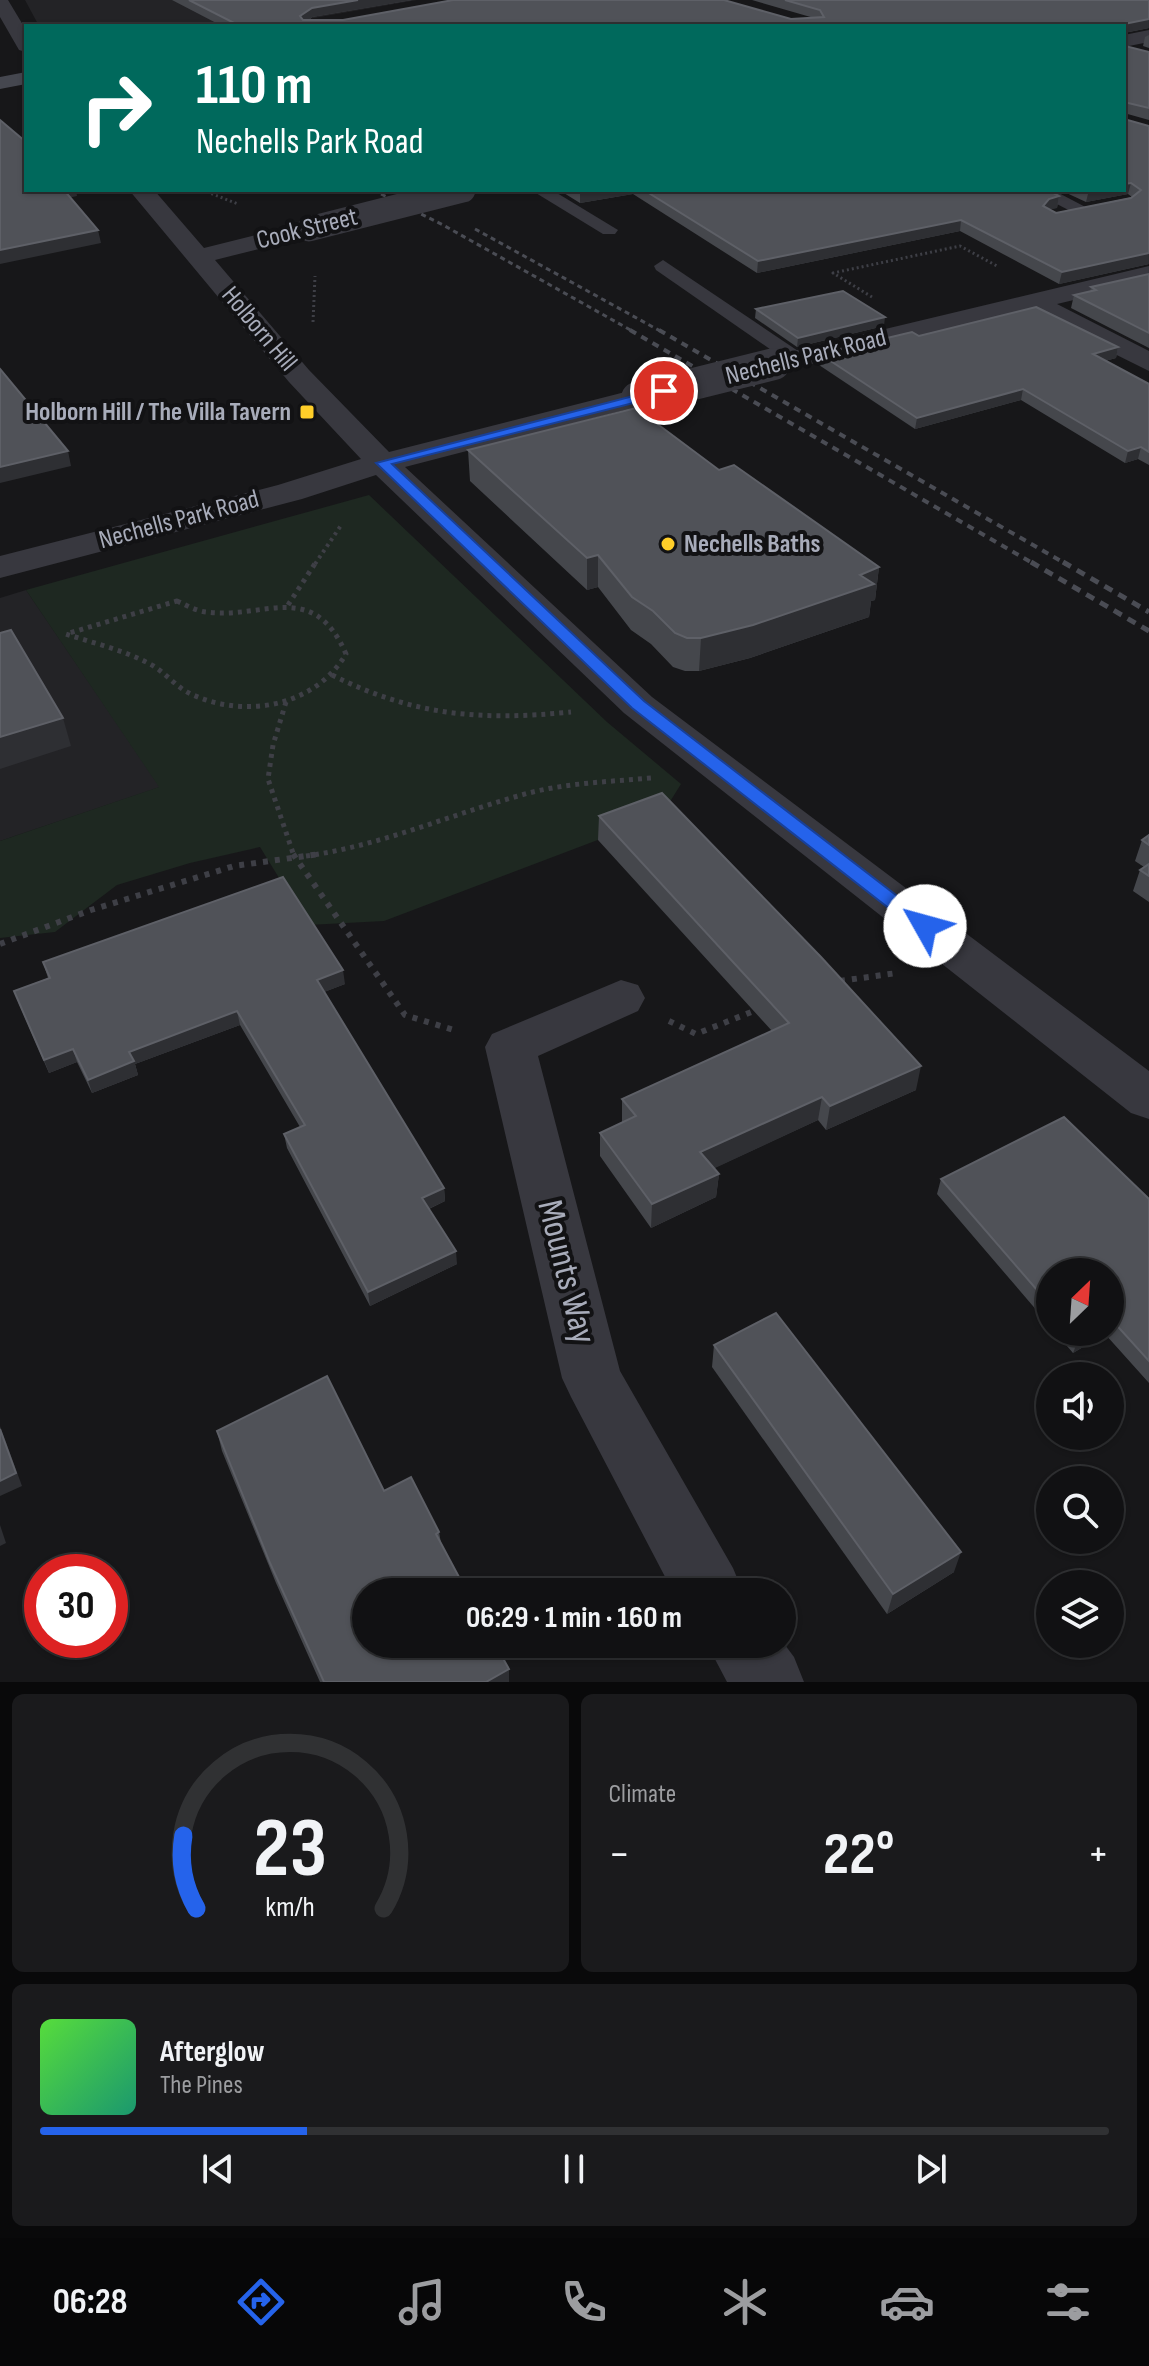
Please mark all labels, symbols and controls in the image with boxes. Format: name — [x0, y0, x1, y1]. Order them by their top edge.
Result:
text: 110 m — [196, 53, 312, 120]
icon: right — [64, 56, 168, 160]
text: Nechells Park Road — [196, 121, 424, 164]
street label: Cook Street — [253, 201, 361, 256]
street label: Holborn Hill — [215, 280, 303, 378]
street label: Nechells Park Road — [723, 322, 889, 392]
pin — [630, 357, 698, 425]
icon: arrive — [642, 369, 686, 413]
place label: Holborn Hill / The Villa Tavern — [25, 397, 291, 428]
marker: Holborn Hill / The Villa Tavern — [298, 403, 316, 421]
street label: Nechells Park Road — [96, 484, 262, 556]
place label: Nechells Baths — [684, 529, 821, 560]
marker: Nechells Baths — [659, 535, 677, 553]
position arrow — [883, 884, 967, 968]
street label: Mounts Way — [527, 1196, 605, 1348]
north arrow — [1036, 1258, 1124, 1346]
map controls — [1036, 1258, 1124, 1658]
button: sound — [1036, 1362, 1124, 1450]
button: search — [1036, 1466, 1124, 1554]
speed limit sign: 30 — [24, 1554, 128, 1658]
button: layers — [1036, 1570, 1124, 1658]
text: 06:29 · 1 min · 160 m — [466, 1600, 682, 1636]
text: Climate — [609, 1779, 676, 1810]
text: 23 — [253, 1800, 327, 1900]
text: 22° — [823, 1819, 895, 1891]
text: − — [609, 1828, 630, 1881]
text: + — [1087, 1828, 1109, 1881]
text: km/h — [266, 1890, 315, 1925]
text: Afterglow — [160, 2034, 265, 2070]
text: The Pines — [160, 2070, 243, 2101]
icon: previous — [196, 2147, 240, 2191]
icon: pause — [552, 2147, 596, 2191]
icon: next — [909, 2147, 953, 2191]
icon: directions — [233, 2274, 289, 2330]
icon: music — [394, 2274, 450, 2330]
icon: phone — [556, 2274, 612, 2330]
icon: climate — [717, 2274, 773, 2330]
icon: car — [879, 2274, 935, 2330]
icon: filters — [1040, 2274, 1096, 2330]
text: 06:28 — [53, 2281, 128, 2324]

